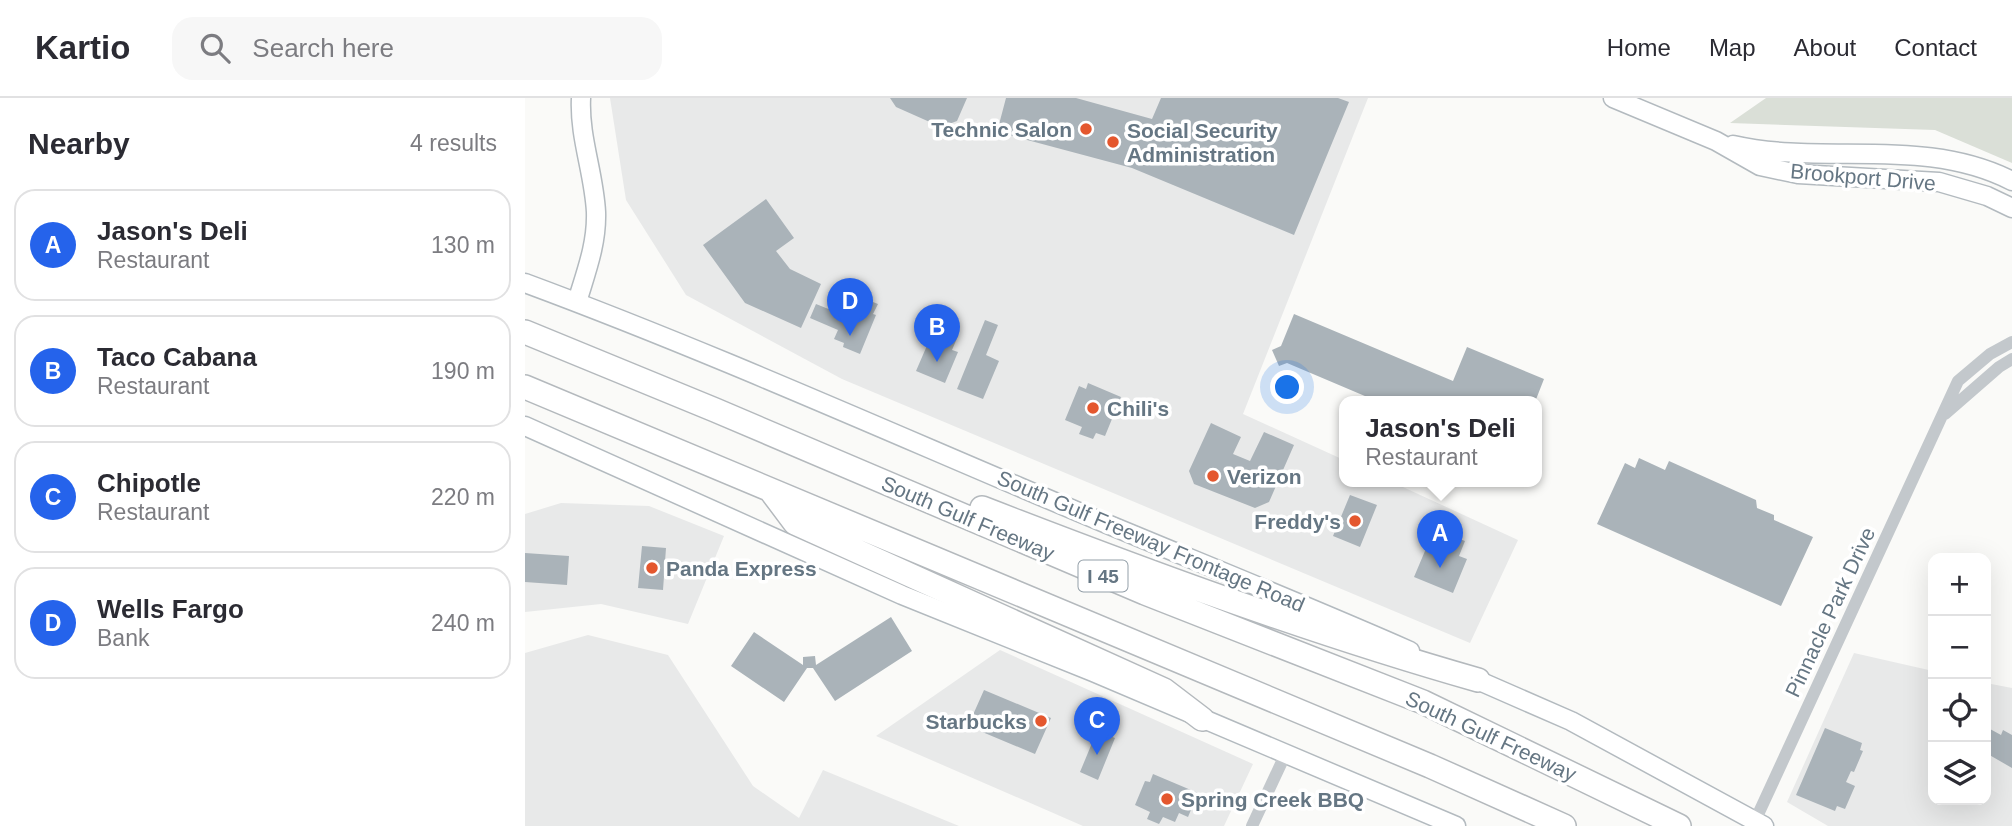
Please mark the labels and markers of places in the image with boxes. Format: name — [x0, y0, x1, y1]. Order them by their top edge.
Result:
place label: Technic Salon — [931, 118, 1072, 141]
place label: Social Security Administration — [1127, 119, 1278, 166]
marker: Technic Salon — [1078, 121, 1094, 137]
marker: Social Security Administration — [1105, 134, 1121, 150]
pin: D — [827, 278, 873, 336]
pin: B — [914, 304, 960, 362]
place label: Chili's — [1107, 397, 1169, 420]
marker: Chili's — [1085, 400, 1101, 416]
place label: Verizon — [1227, 465, 1302, 488]
marker: Verizon — [1205, 468, 1221, 484]
place label: Freddy's — [1254, 510, 1341, 533]
pin: A — [1417, 510, 1463, 568]
marker: Freddy's — [1347, 513, 1363, 529]
place label: Panda Express — [666, 557, 817, 580]
marker: Panda Express — [644, 560, 660, 576]
pin: C — [1074, 697, 1120, 755]
place label: Starbucks — [925, 710, 1027, 733]
marker: Starbucks — [1033, 713, 1049, 729]
place label: Spring Creek BBQ — [1181, 788, 1364, 811]
marker: Spring Creek BBQ — [1159, 791, 1175, 807]

